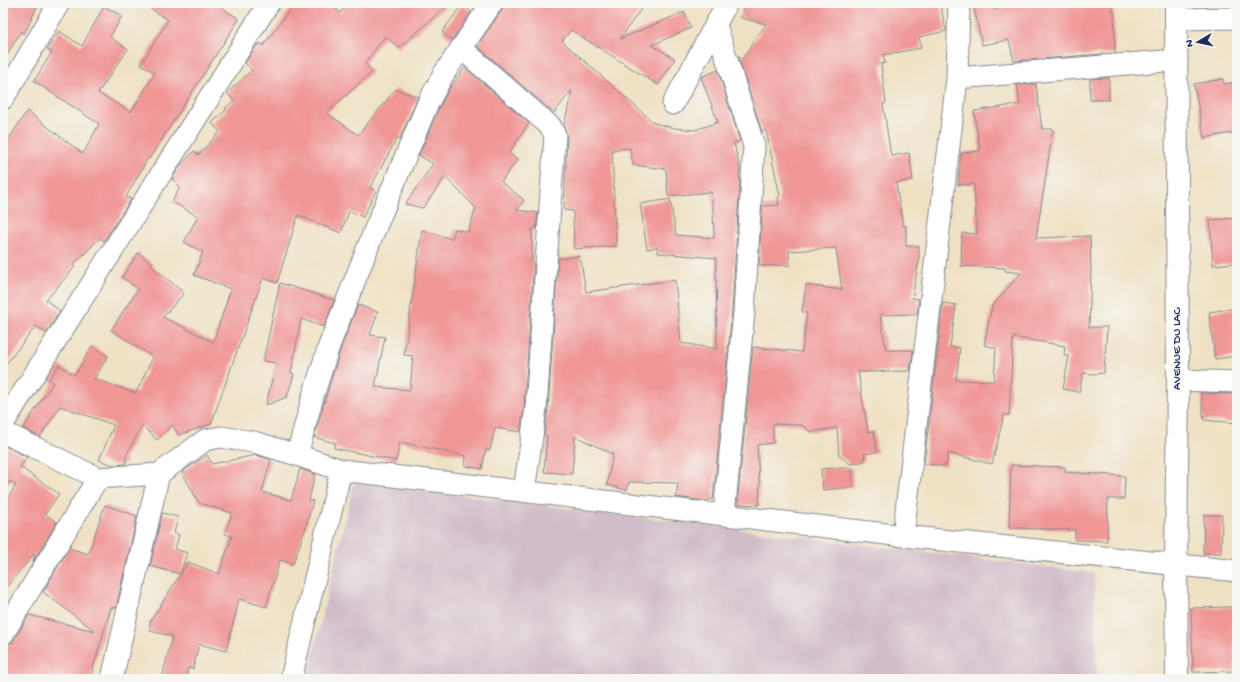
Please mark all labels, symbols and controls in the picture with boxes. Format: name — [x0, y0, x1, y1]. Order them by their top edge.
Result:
north arrow — [1178, 22, 1218, 62]
text: N — [1184, 39, 1197, 48]
street label: AVENUE DU LAC — [1171, 307, 1185, 390]

